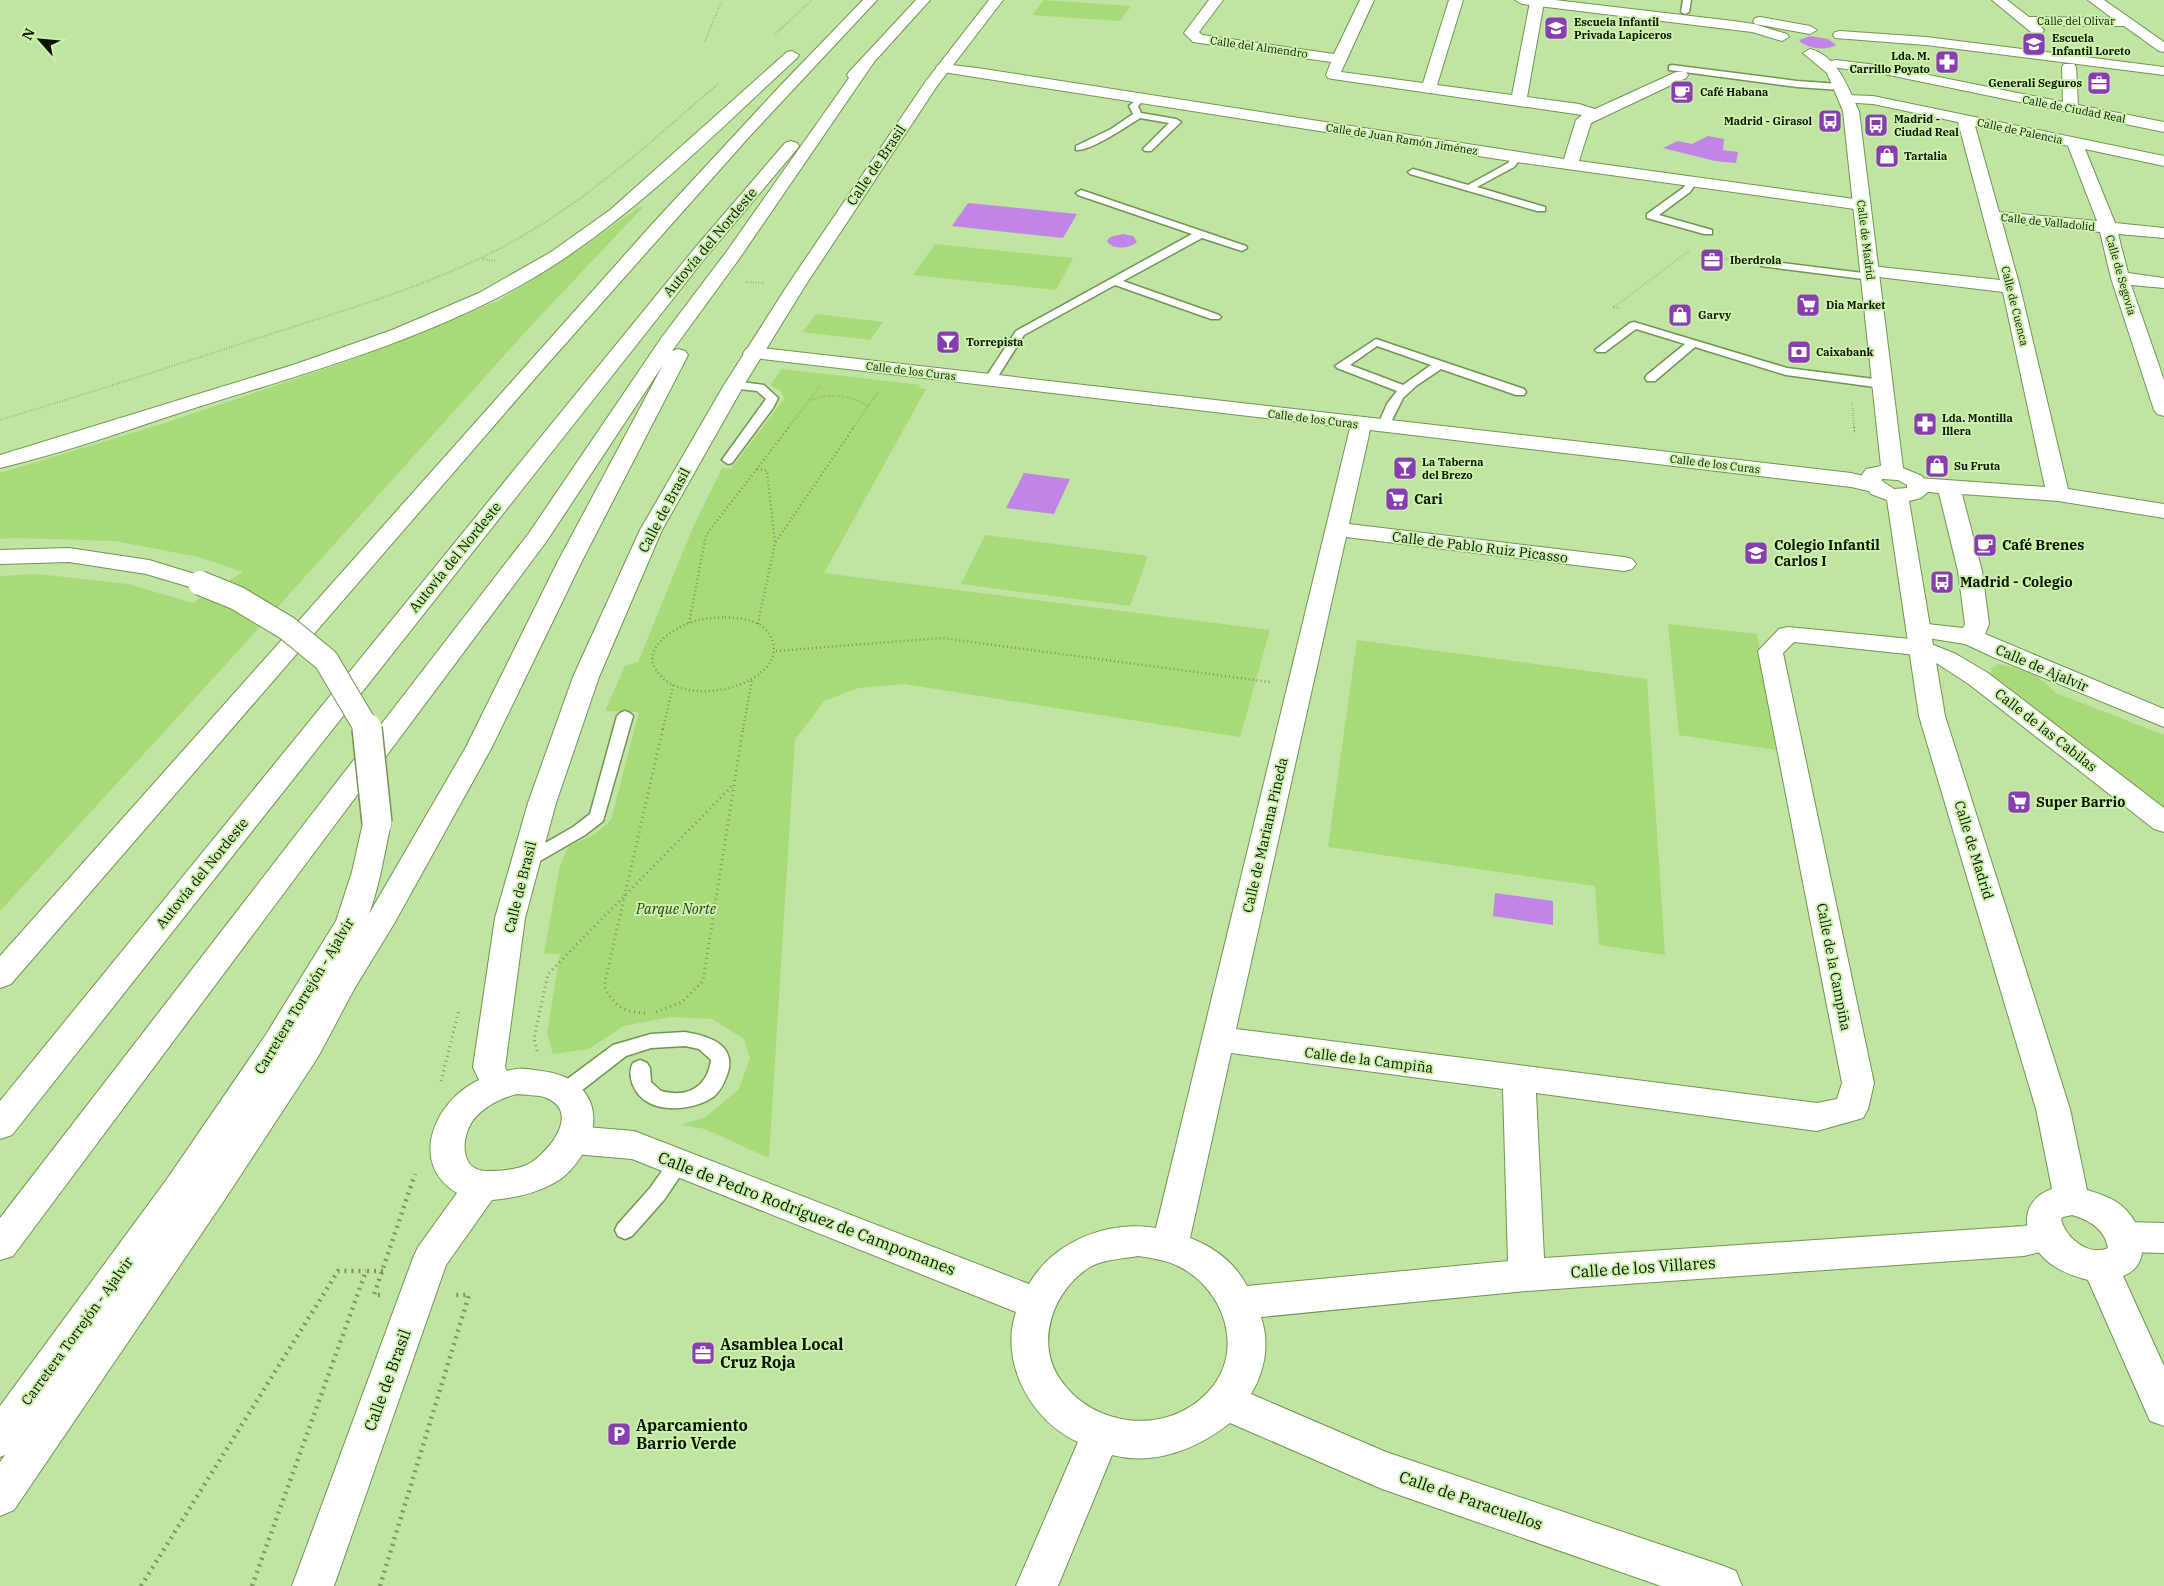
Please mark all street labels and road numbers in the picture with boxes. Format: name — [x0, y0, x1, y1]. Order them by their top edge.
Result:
street label: Calle del Olivar — [2037, 14, 2115, 28]
street label: Calle del Almendro — [1209, 33, 1309, 61]
street label: Calle de Ciudad Real — [2021, 92, 2127, 126]
street label: Calle de Palencia — [1976, 115, 2064, 147]
street label: Calle de Juan Ramón Jiménez — [1325, 120, 1479, 158]
street label: Calle de Brasil — [842, 121, 910, 209]
street label: Autovía del Nordeste — [659, 184, 761, 300]
street label: Calle de Madrid — [1854, 199, 1878, 281]
street label: Calle de Valladolid — [2000, 210, 2096, 234]
street label: Calle de Segovia — [2103, 233, 2139, 317]
street label: Calle de Cuenca — [1998, 265, 2032, 347]
street label: Calle de los Curas — [865, 359, 957, 383]
street label: Calle de los Curas — [1267, 407, 1359, 431]
street label: Calle de los Curas — [1669, 452, 1761, 476]
street label: Calle de Brasil — [634, 464, 694, 556]
street label: Autovía del Nordeste — [405, 498, 505, 616]
street label: Calle de Pablo Ruiz Picasso — [1391, 527, 1569, 567]
street label: Calle de Ajalvir — [1993, 640, 2092, 696]
street label: Calle de las Cabilas — [1991, 684, 2101, 776]
street label: Calle de Mariana Pineda — [1238, 755, 1292, 914]
street label: Calle de Madrid — [1950, 798, 1998, 902]
street label: Autovía del Nordeste — [152, 814, 252, 932]
street label: Calle de Brasil — [500, 839, 540, 935]
street label: Calle de la Campiña — [1813, 902, 1855, 1033]
street label: Carretera Torrejón - Ajalvir — [250, 914, 358, 1077]
street label: Calle de la Campiña — [1304, 1043, 1435, 1077]
street label: Calle de Pedro Rodríguez de Campomanes — [655, 1147, 959, 1279]
street label: Calle de los Villares — [1570, 1252, 1716, 1282]
street label: Carretera Torrejón - Ajalvir — [17, 1253, 137, 1409]
street label: Calle de Brasil — [359, 1326, 415, 1434]
street label: Calle de Paracuellos — [1397, 1466, 1545, 1534]

